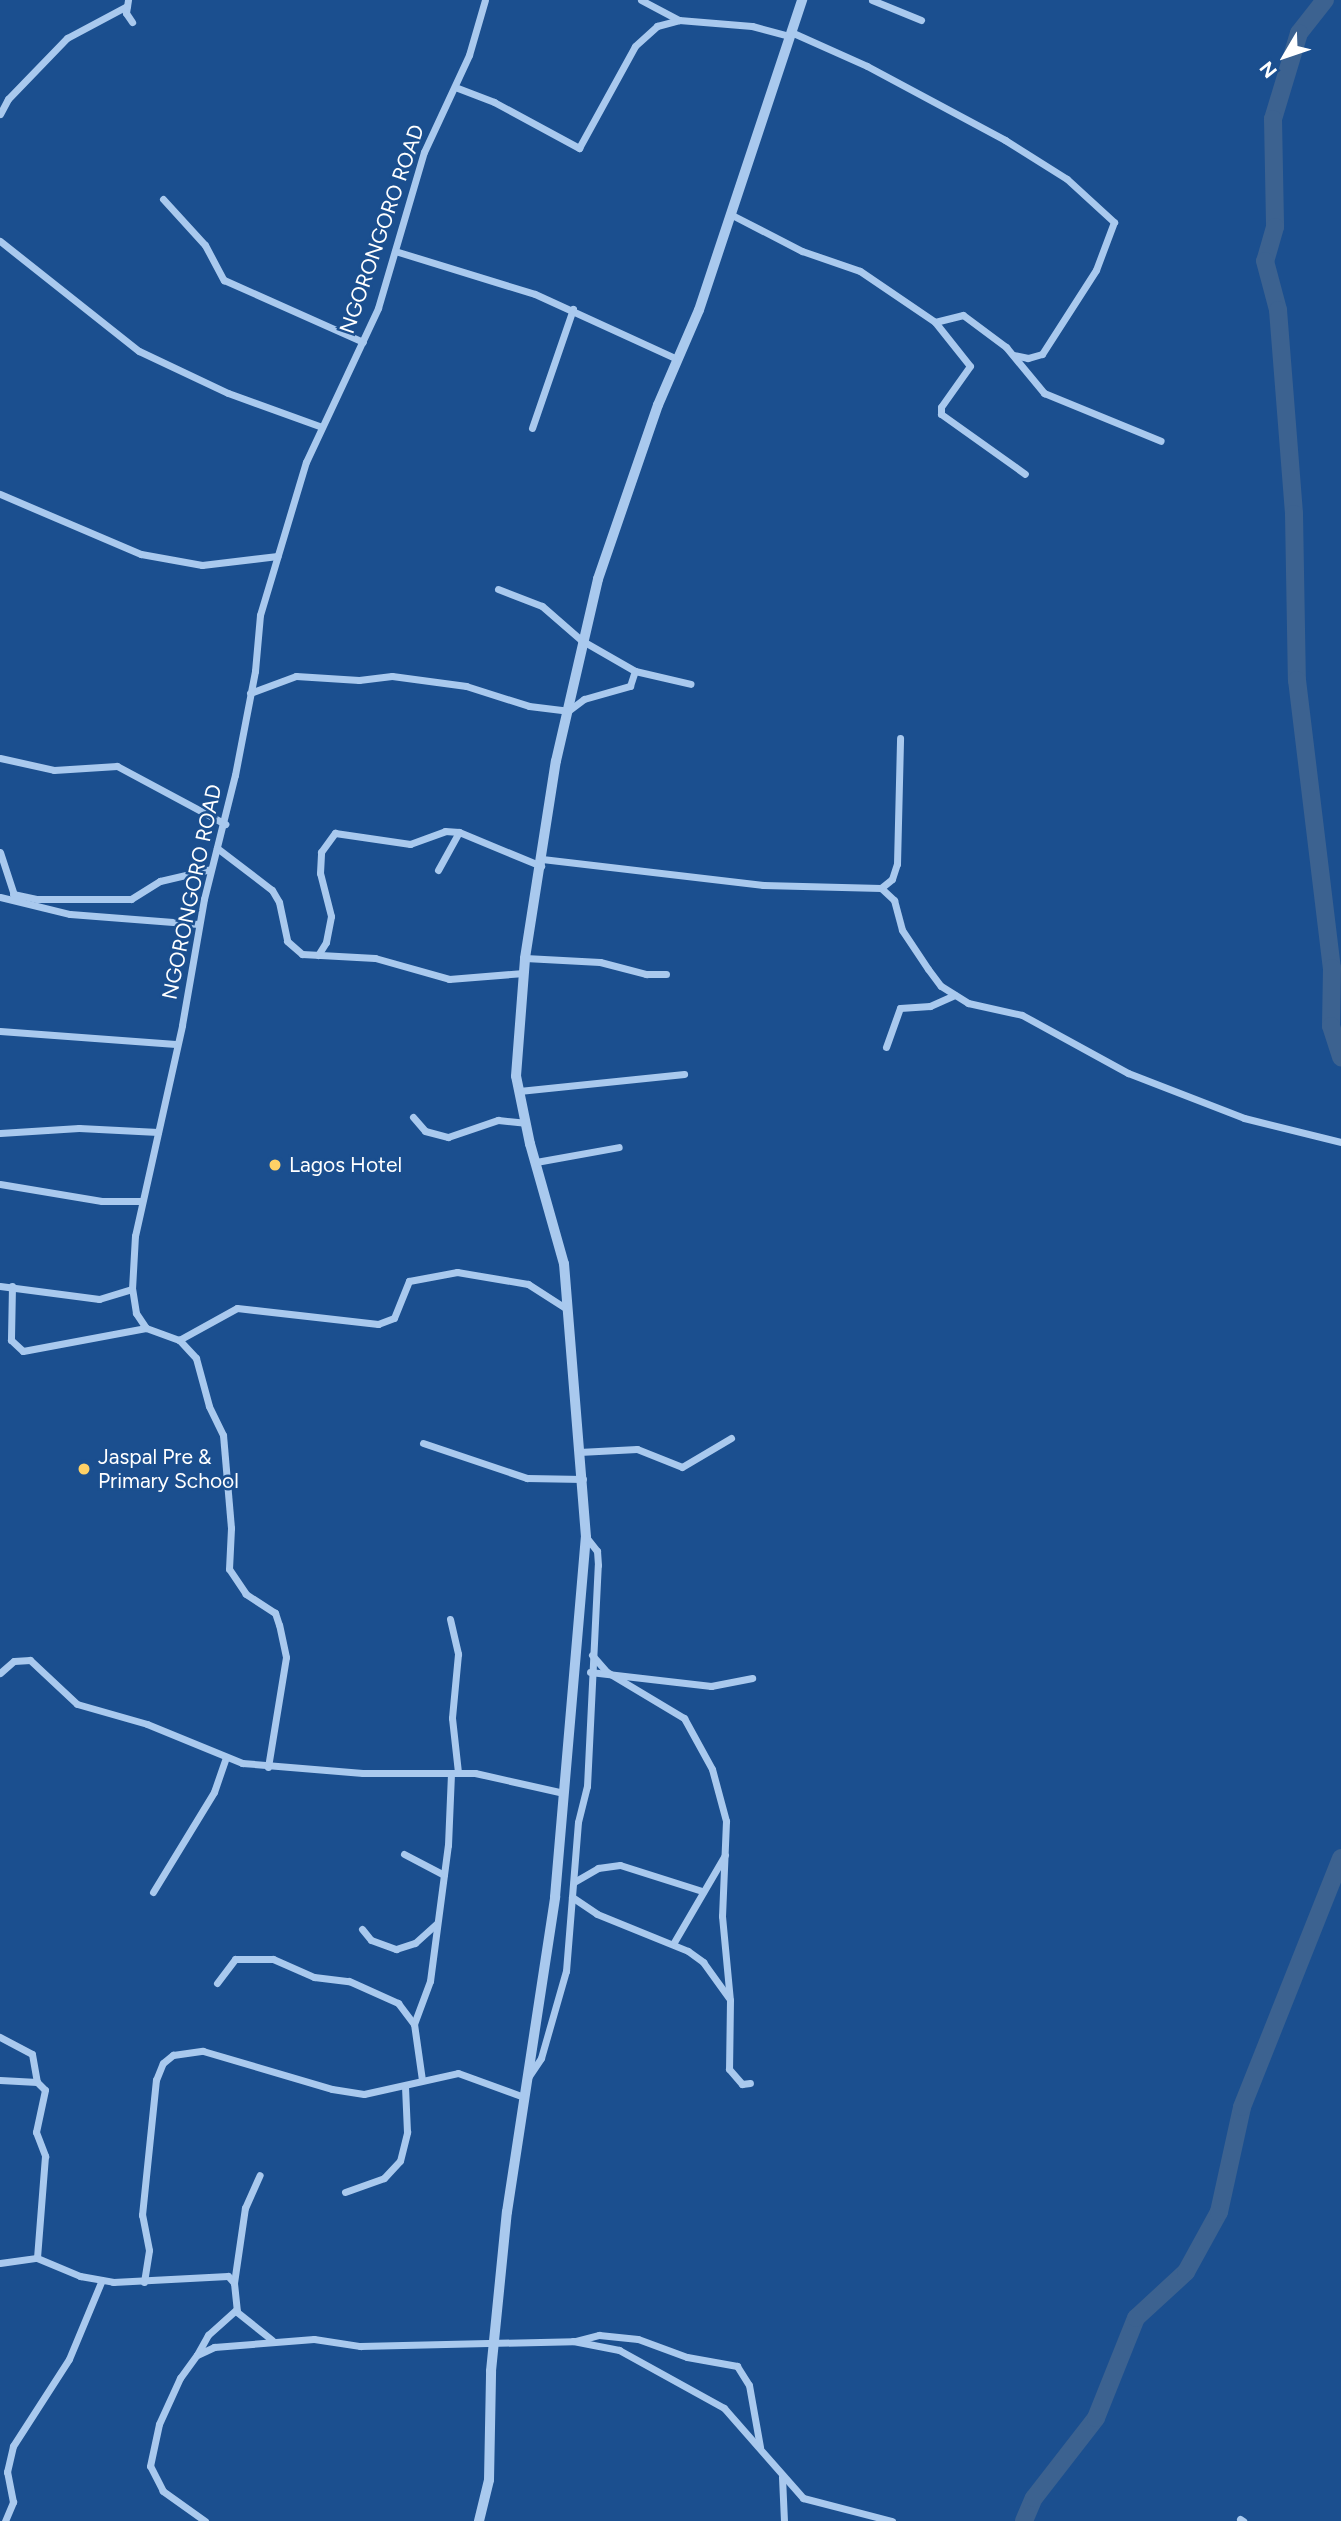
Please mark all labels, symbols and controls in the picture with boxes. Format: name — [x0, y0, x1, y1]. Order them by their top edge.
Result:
north arrow — [1250, 21, 1320, 91]
text: N — [1255, 57, 1282, 82]
street label: NGORONGORO ROAD — [334, 121, 430, 337]
street label: NGORONGORO ROAD — [157, 782, 227, 1002]
place label: Lagos Hotel — [289, 1152, 402, 1178]
marker: Lagos Hotel — [267, 1157, 283, 1173]
place label: Jaspal Pre & Primary School — [98, 1444, 239, 1494]
marker: Jaspal Pre & Primary School — [76, 1461, 92, 1477]

